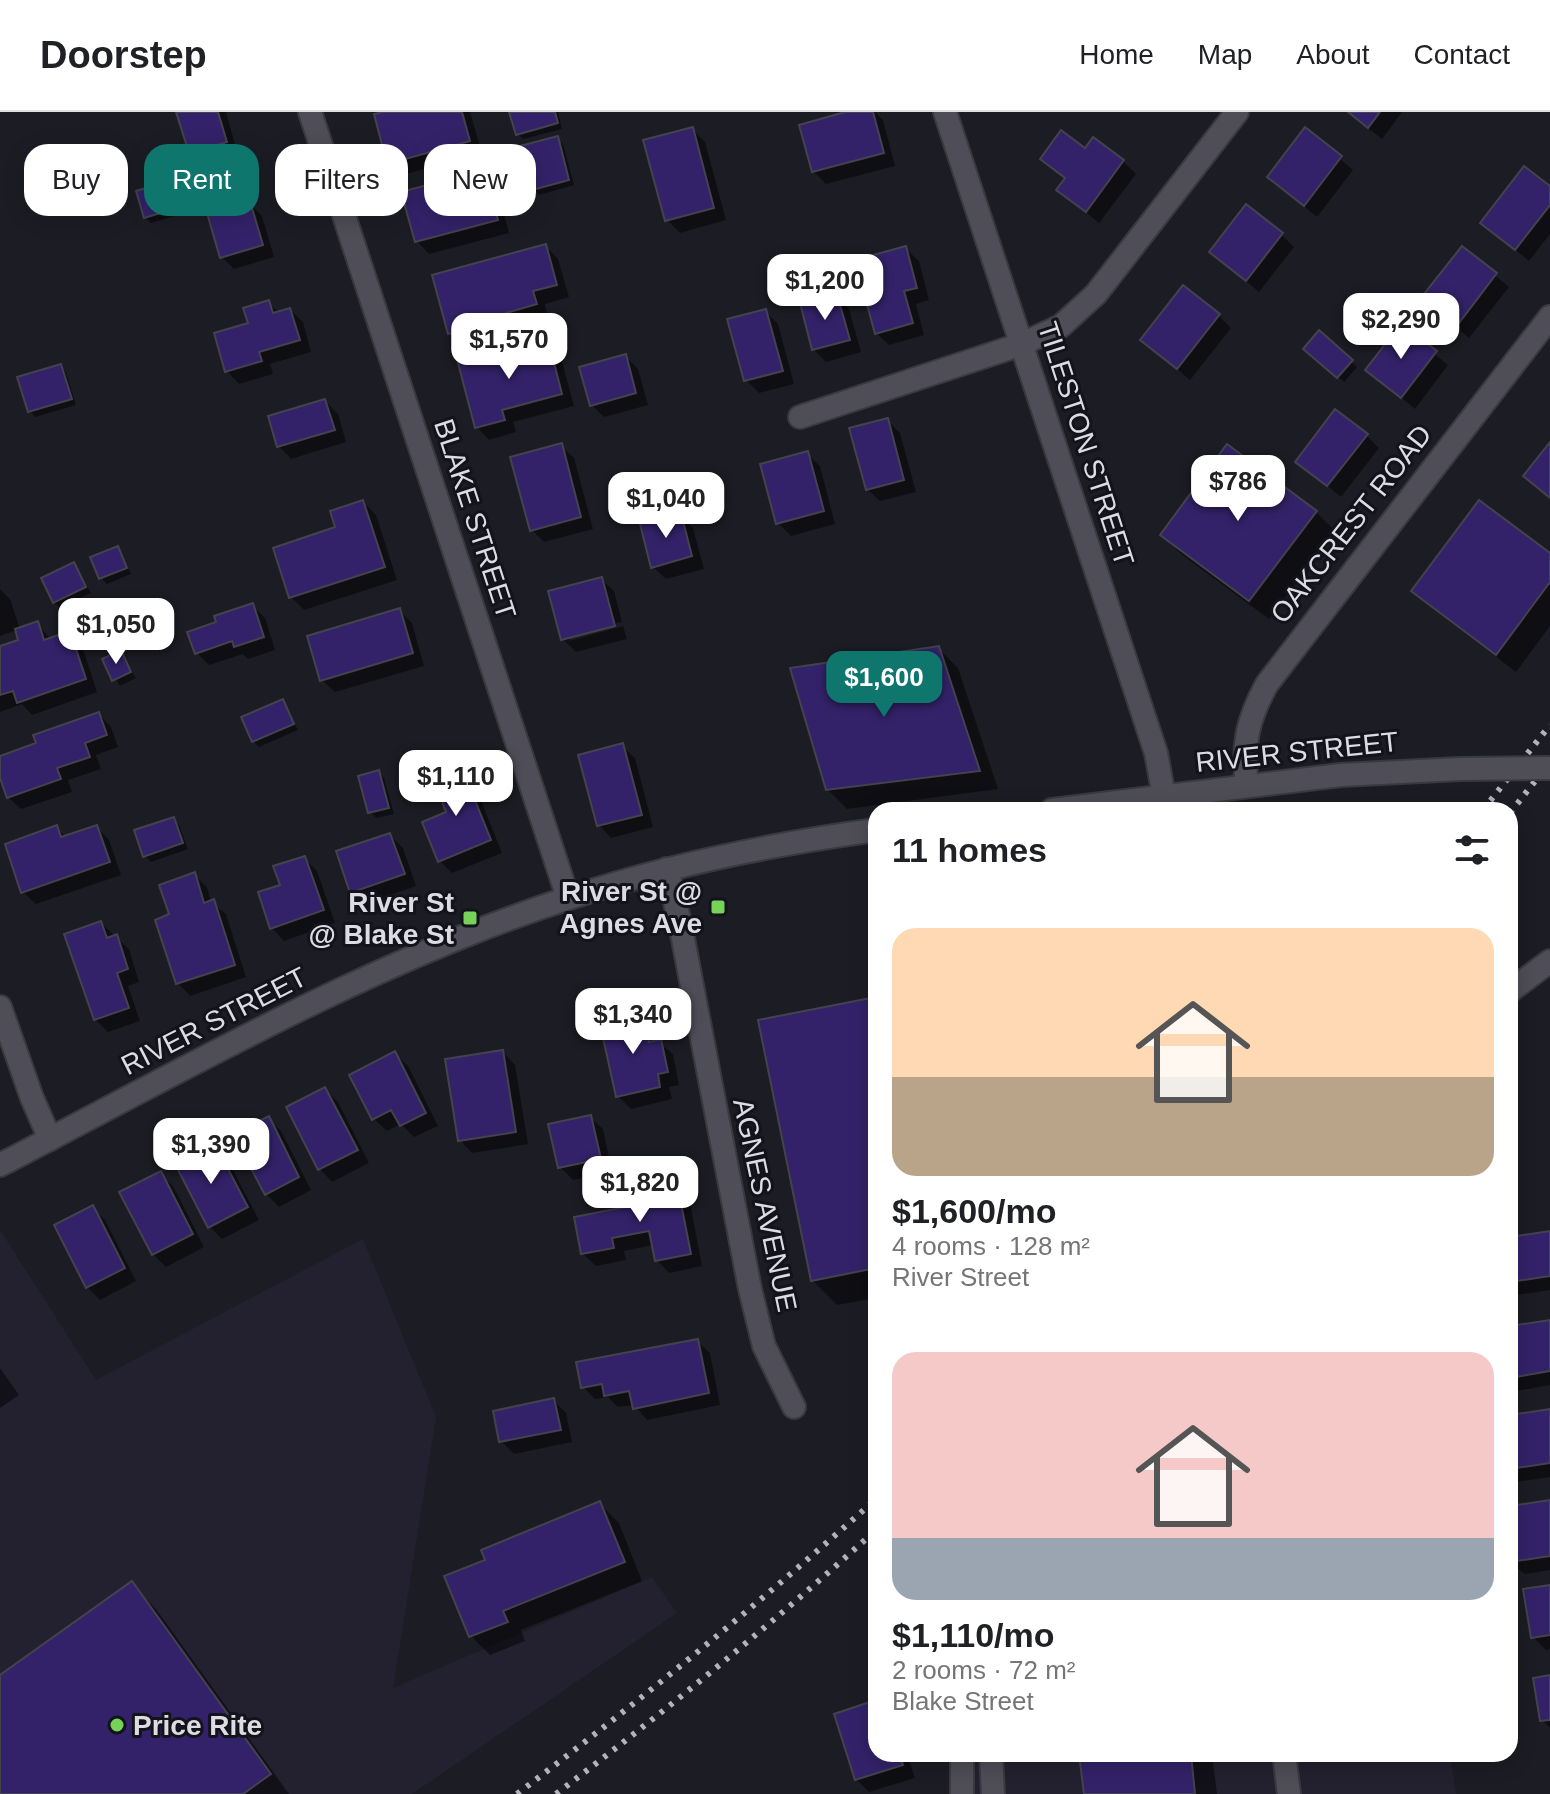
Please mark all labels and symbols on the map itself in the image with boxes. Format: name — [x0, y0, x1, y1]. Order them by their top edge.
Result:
pin: $1,200 — [760, 254, 890, 322]
pin: $2,290 — [1336, 293, 1466, 361]
pin: $1,570 — [444, 313, 574, 381]
street label: TILESTON STREET — [1032, 318, 1140, 570]
street label: BLAKE STREET — [428, 415, 522, 623]
street label: OAKCREST ROAD — [1264, 419, 1438, 629]
pin: $786 — [1191, 455, 1285, 523]
pin: $1,040 — [601, 472, 731, 540]
pin: $1,050 — [51, 598, 181, 666]
pin: $1,600 — [819, 651, 949, 719]
street label: RIVER STREET — [1194, 726, 1400, 778]
pin: $1,110 — [391, 750, 521, 818]
place label: River St @ Agnes Ave — [559, 876, 702, 939]
place label: River St @ Blake St — [308, 887, 454, 950]
marker: River St @ Agnes Ave — [709, 898, 727, 916]
marker: River St @ Blake St — [461, 909, 479, 927]
street label: RIVER STREET — [116, 961, 312, 1081]
pin: $1,340 — [568, 988, 698, 1056]
street label: AGNES AVENUE — [727, 1095, 803, 1315]
pin: $1,390 — [146, 1118, 276, 1186]
pin: $1,820 — [575, 1156, 705, 1224]
place label: Price Rite — [133, 1710, 262, 1741]
marker: Price Rite — [108, 1716, 126, 1734]

